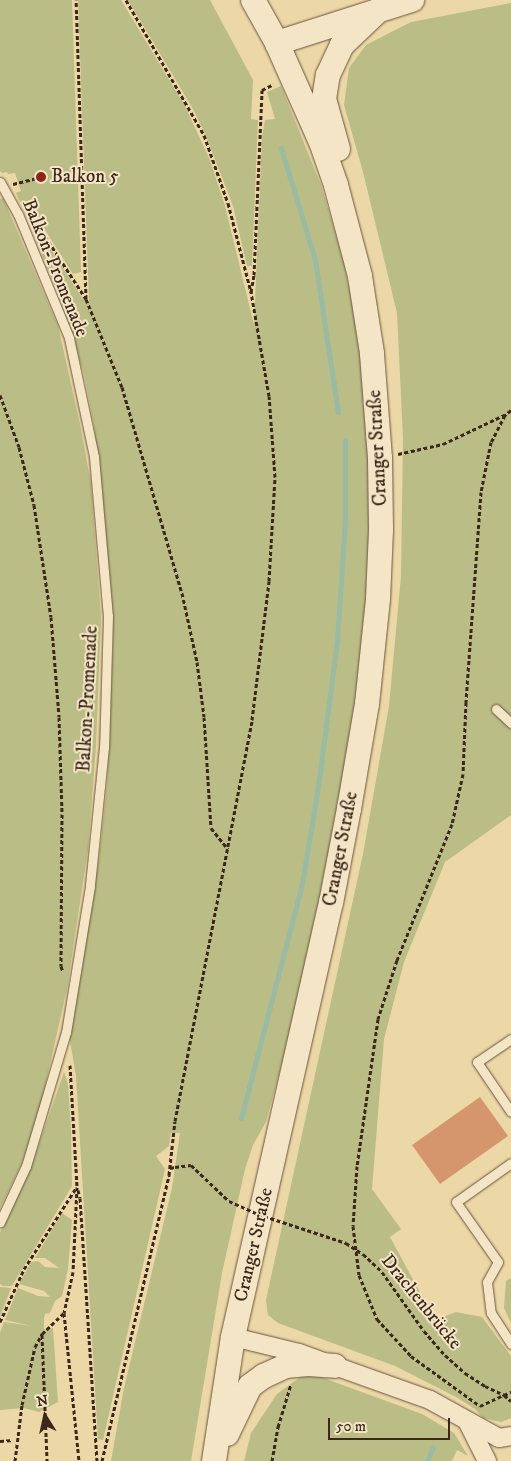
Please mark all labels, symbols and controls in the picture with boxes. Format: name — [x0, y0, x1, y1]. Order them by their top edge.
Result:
place label: Balkon 5 — [51, 166, 119, 188]
marker: Balkon 5 — [35, 171, 47, 183]
street label: Balkon-Promenade — [17, 196, 93, 340]
street label: Cranger Straße — [364, 389, 392, 507]
street label: Balkon-Promenade — [73, 625, 103, 773]
street label: Cranger Straße — [319, 790, 363, 908]
street label: Cranger Straße — [230, 1186, 278, 1304]
street label: Drachenbrücke — [376, 1250, 466, 1354]
north arrow — [20, 1391, 70, 1441]
text: N — [35, 1391, 50, 1411]
scale bar — [331, 1408, 454, 1440]
text: 50 m — [336, 1417, 366, 1436]

